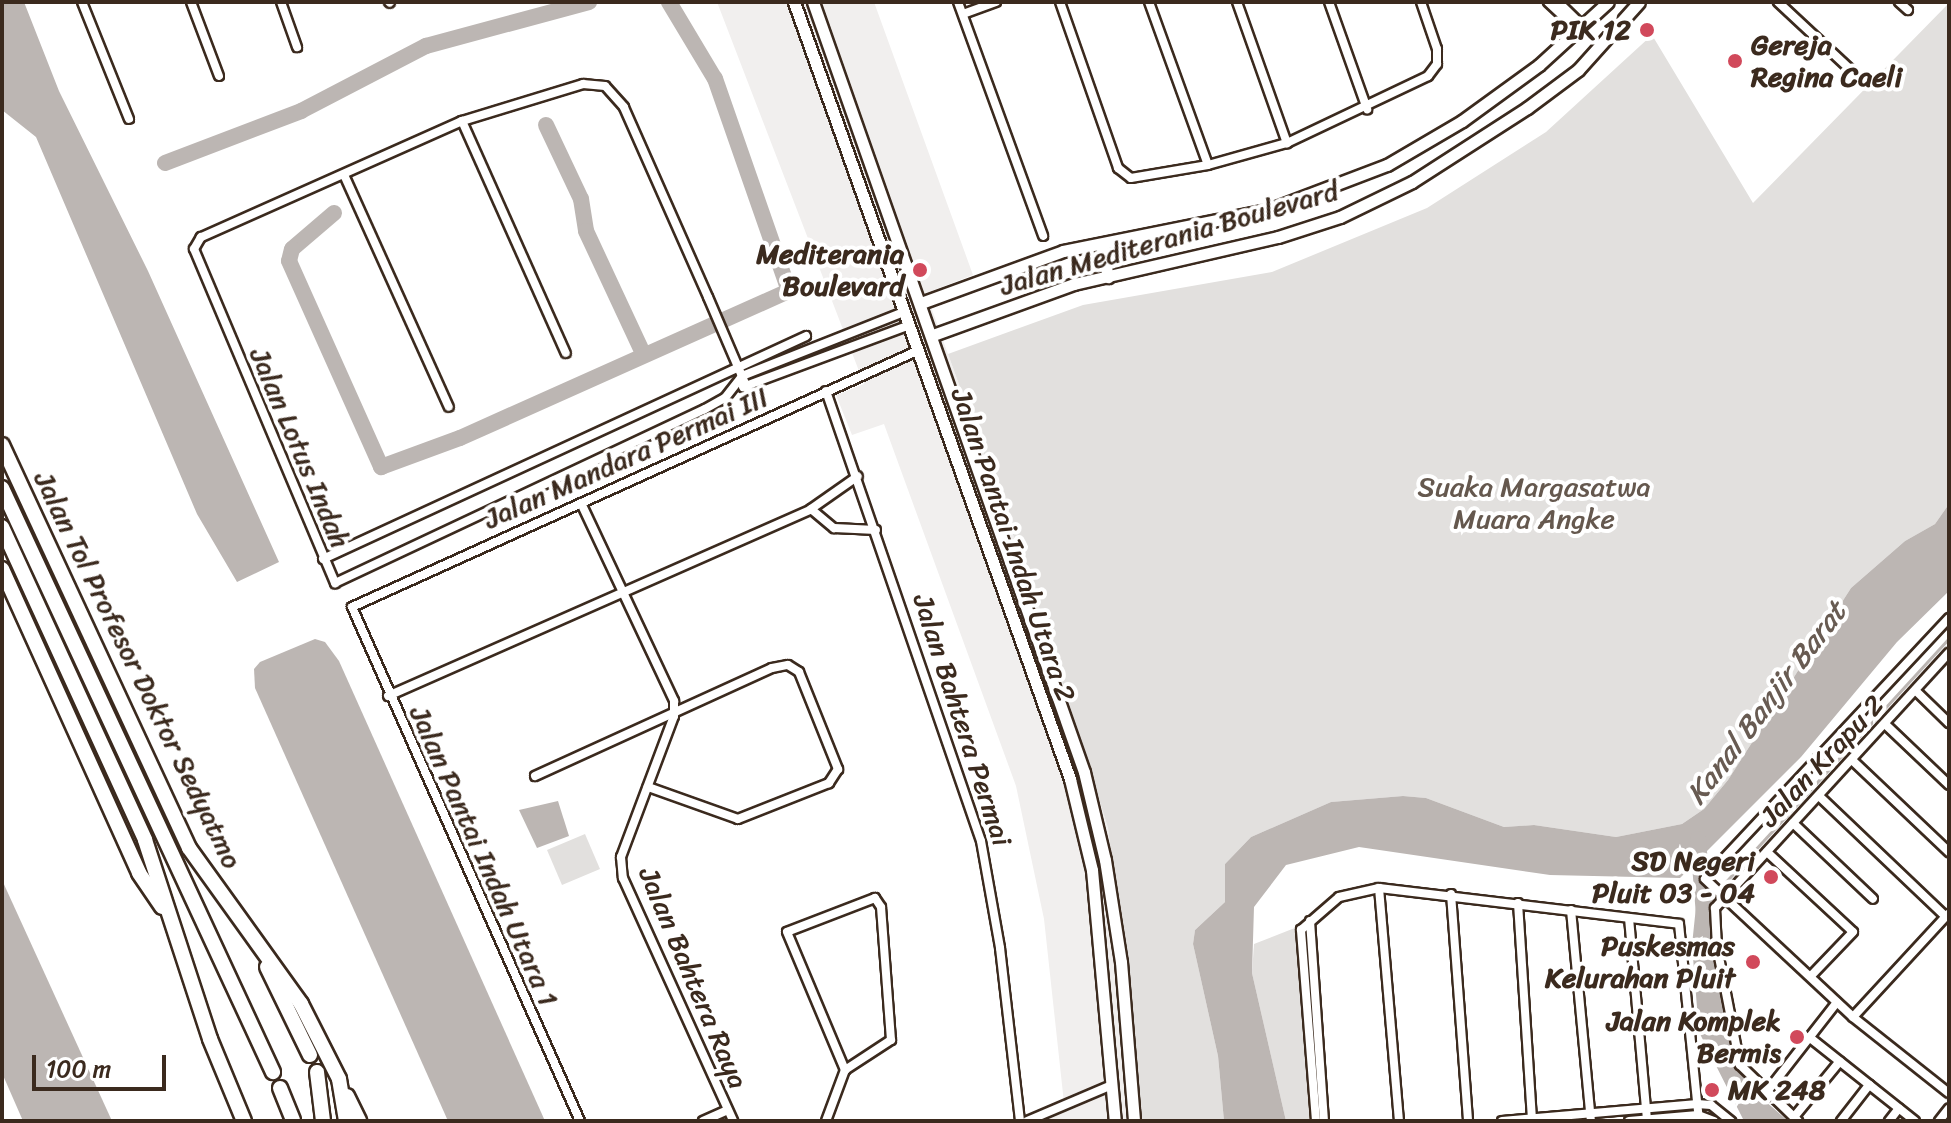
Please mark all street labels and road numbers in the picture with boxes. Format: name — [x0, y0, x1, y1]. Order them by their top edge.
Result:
street label: Jalan Mediterania Boulevard — [997, 174, 1341, 302]
street label: Jalan Lotus Indah — [242, 342, 358, 554]
street label: Jalan Mandara Permai III — [479, 380, 773, 536]
street label: Jalan Pantai Indah Utara 2 — [943, 384, 1083, 706]
street label: Jalan Tol Profesor Doktor Sedyatmo — [26, 465, 250, 875]
street label: Jalan Bahtera Permai — [905, 589, 1019, 851]
street label: Jalan Krapu 2 — [1753, 688, 1891, 834]
street label: Jalan Pantai Indah Utara 1 — [402, 700, 566, 1012]
street label: Jalan Bahtera Raya — [631, 862, 755, 1094]

